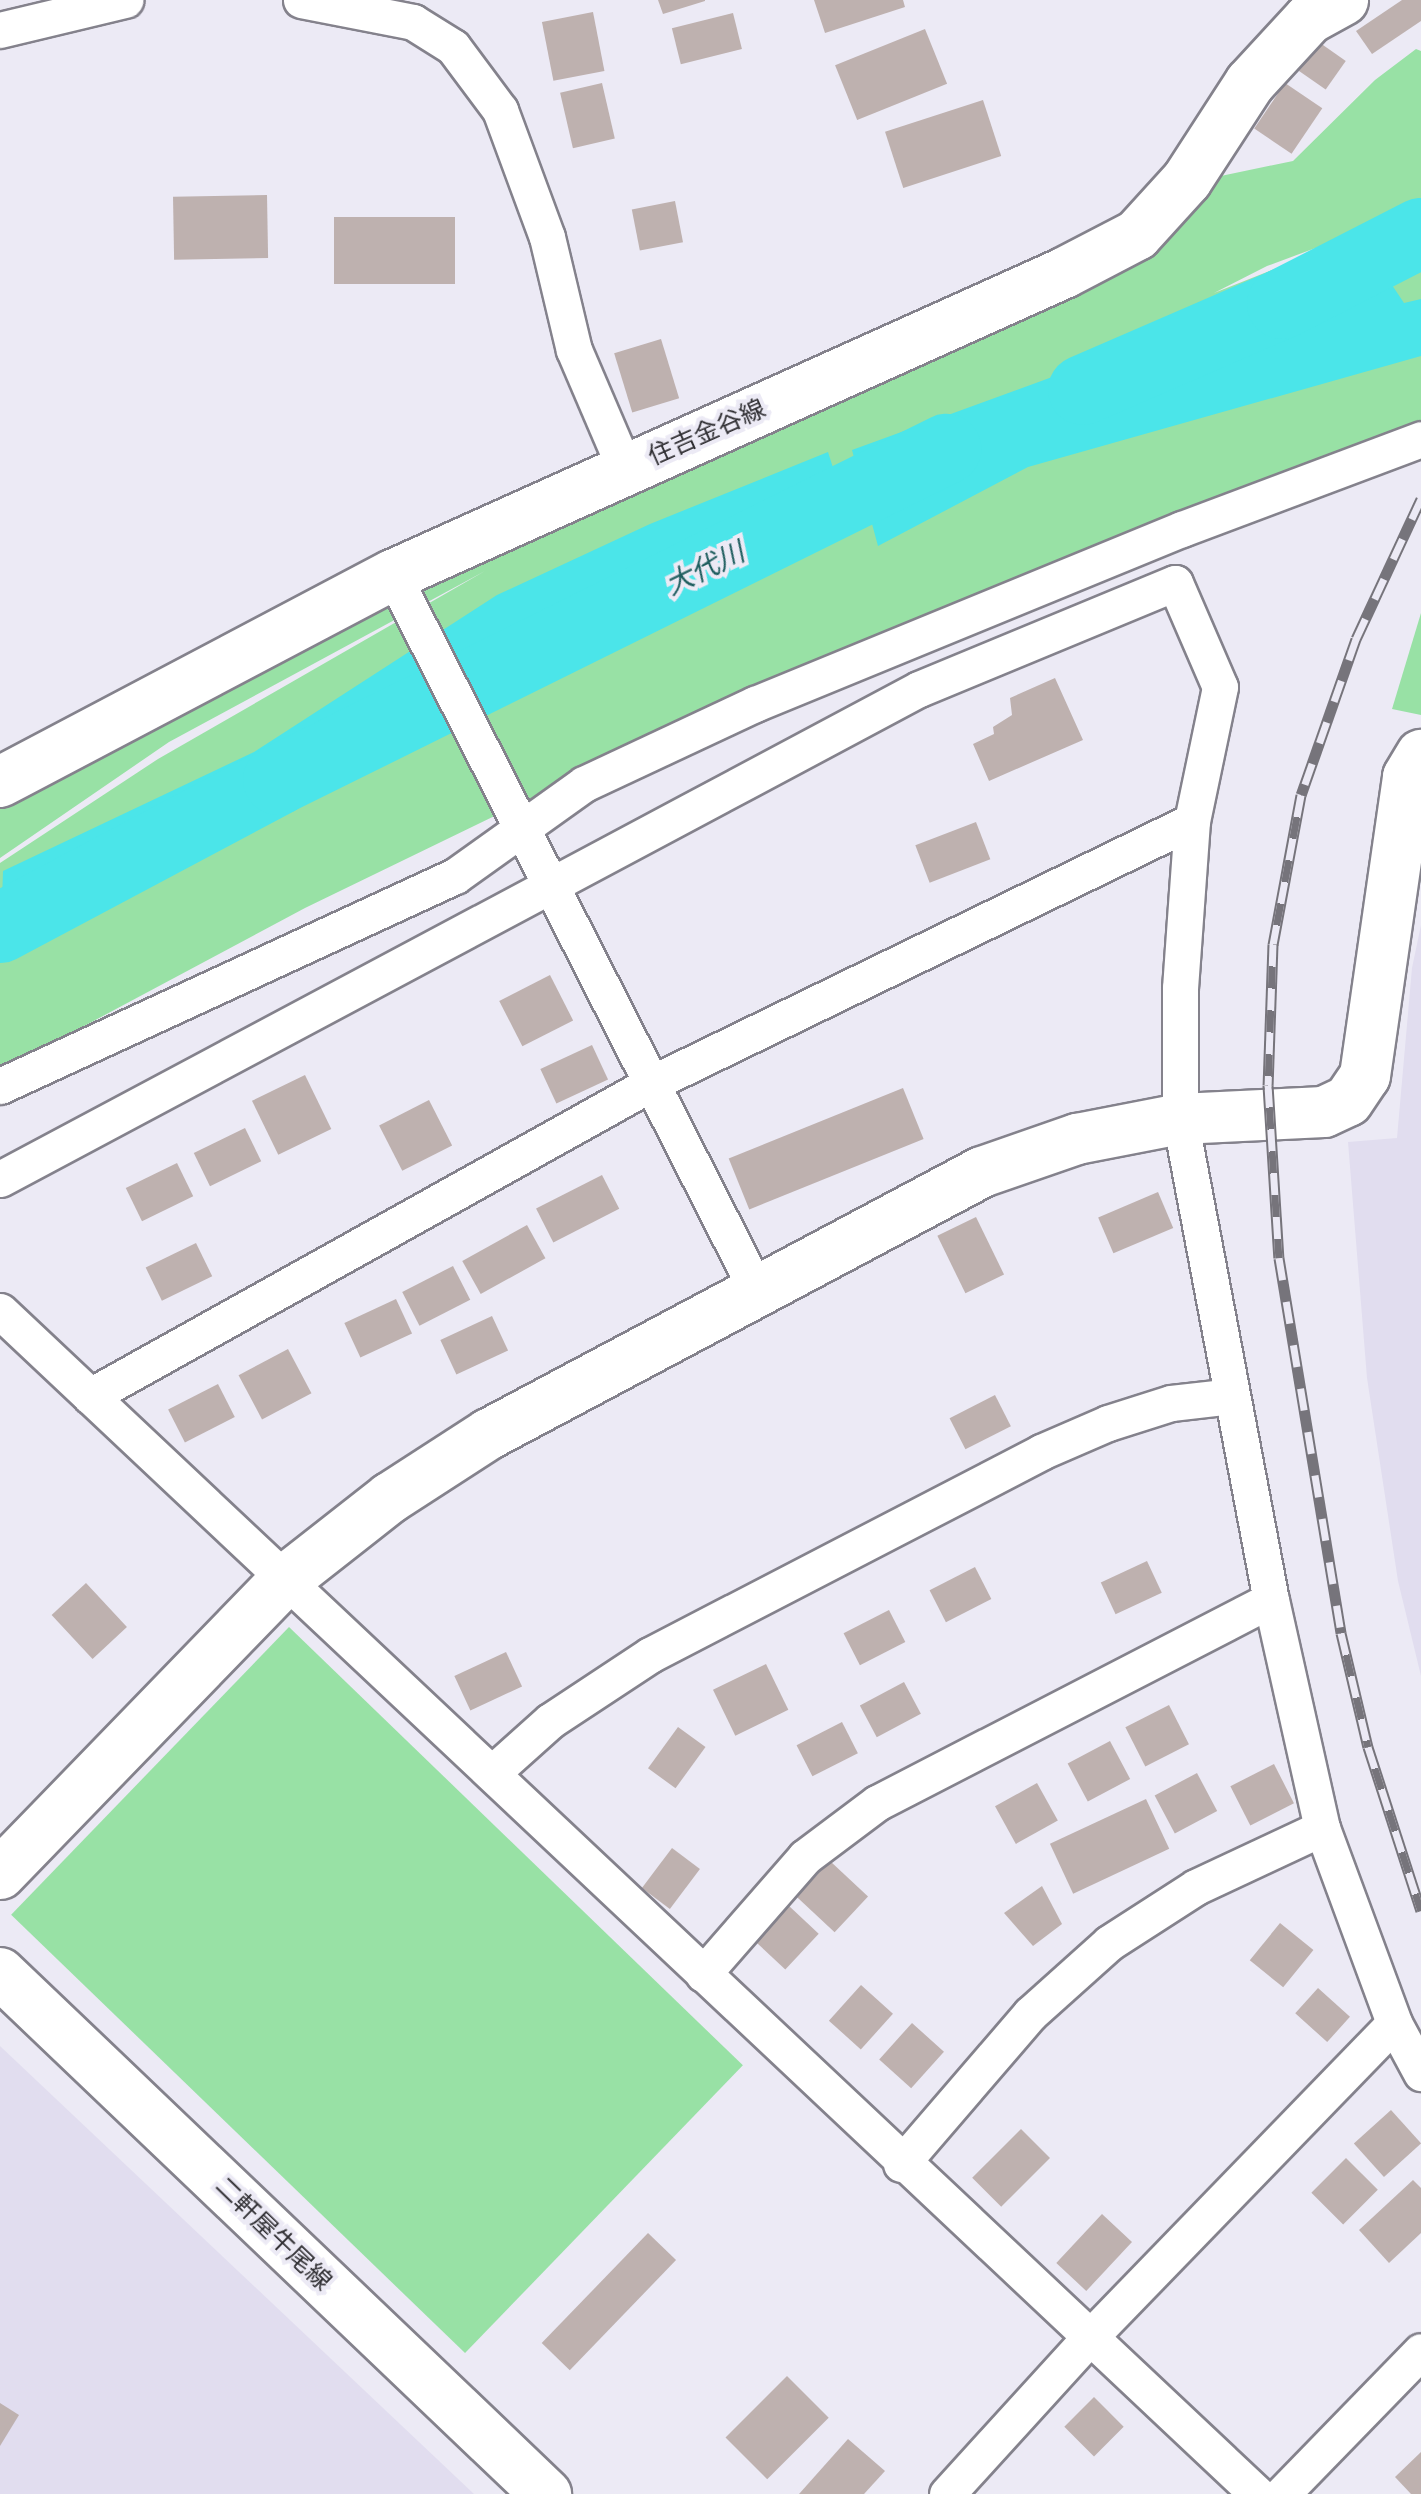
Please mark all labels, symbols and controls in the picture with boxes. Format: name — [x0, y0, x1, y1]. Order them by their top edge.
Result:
street label: 住吉金谷線 — [644, 394, 770, 472]
water label: 大代川 — [660, 535, 750, 603]
street label: 二軒屋牛尾線 — [209, 2171, 337, 2297]

